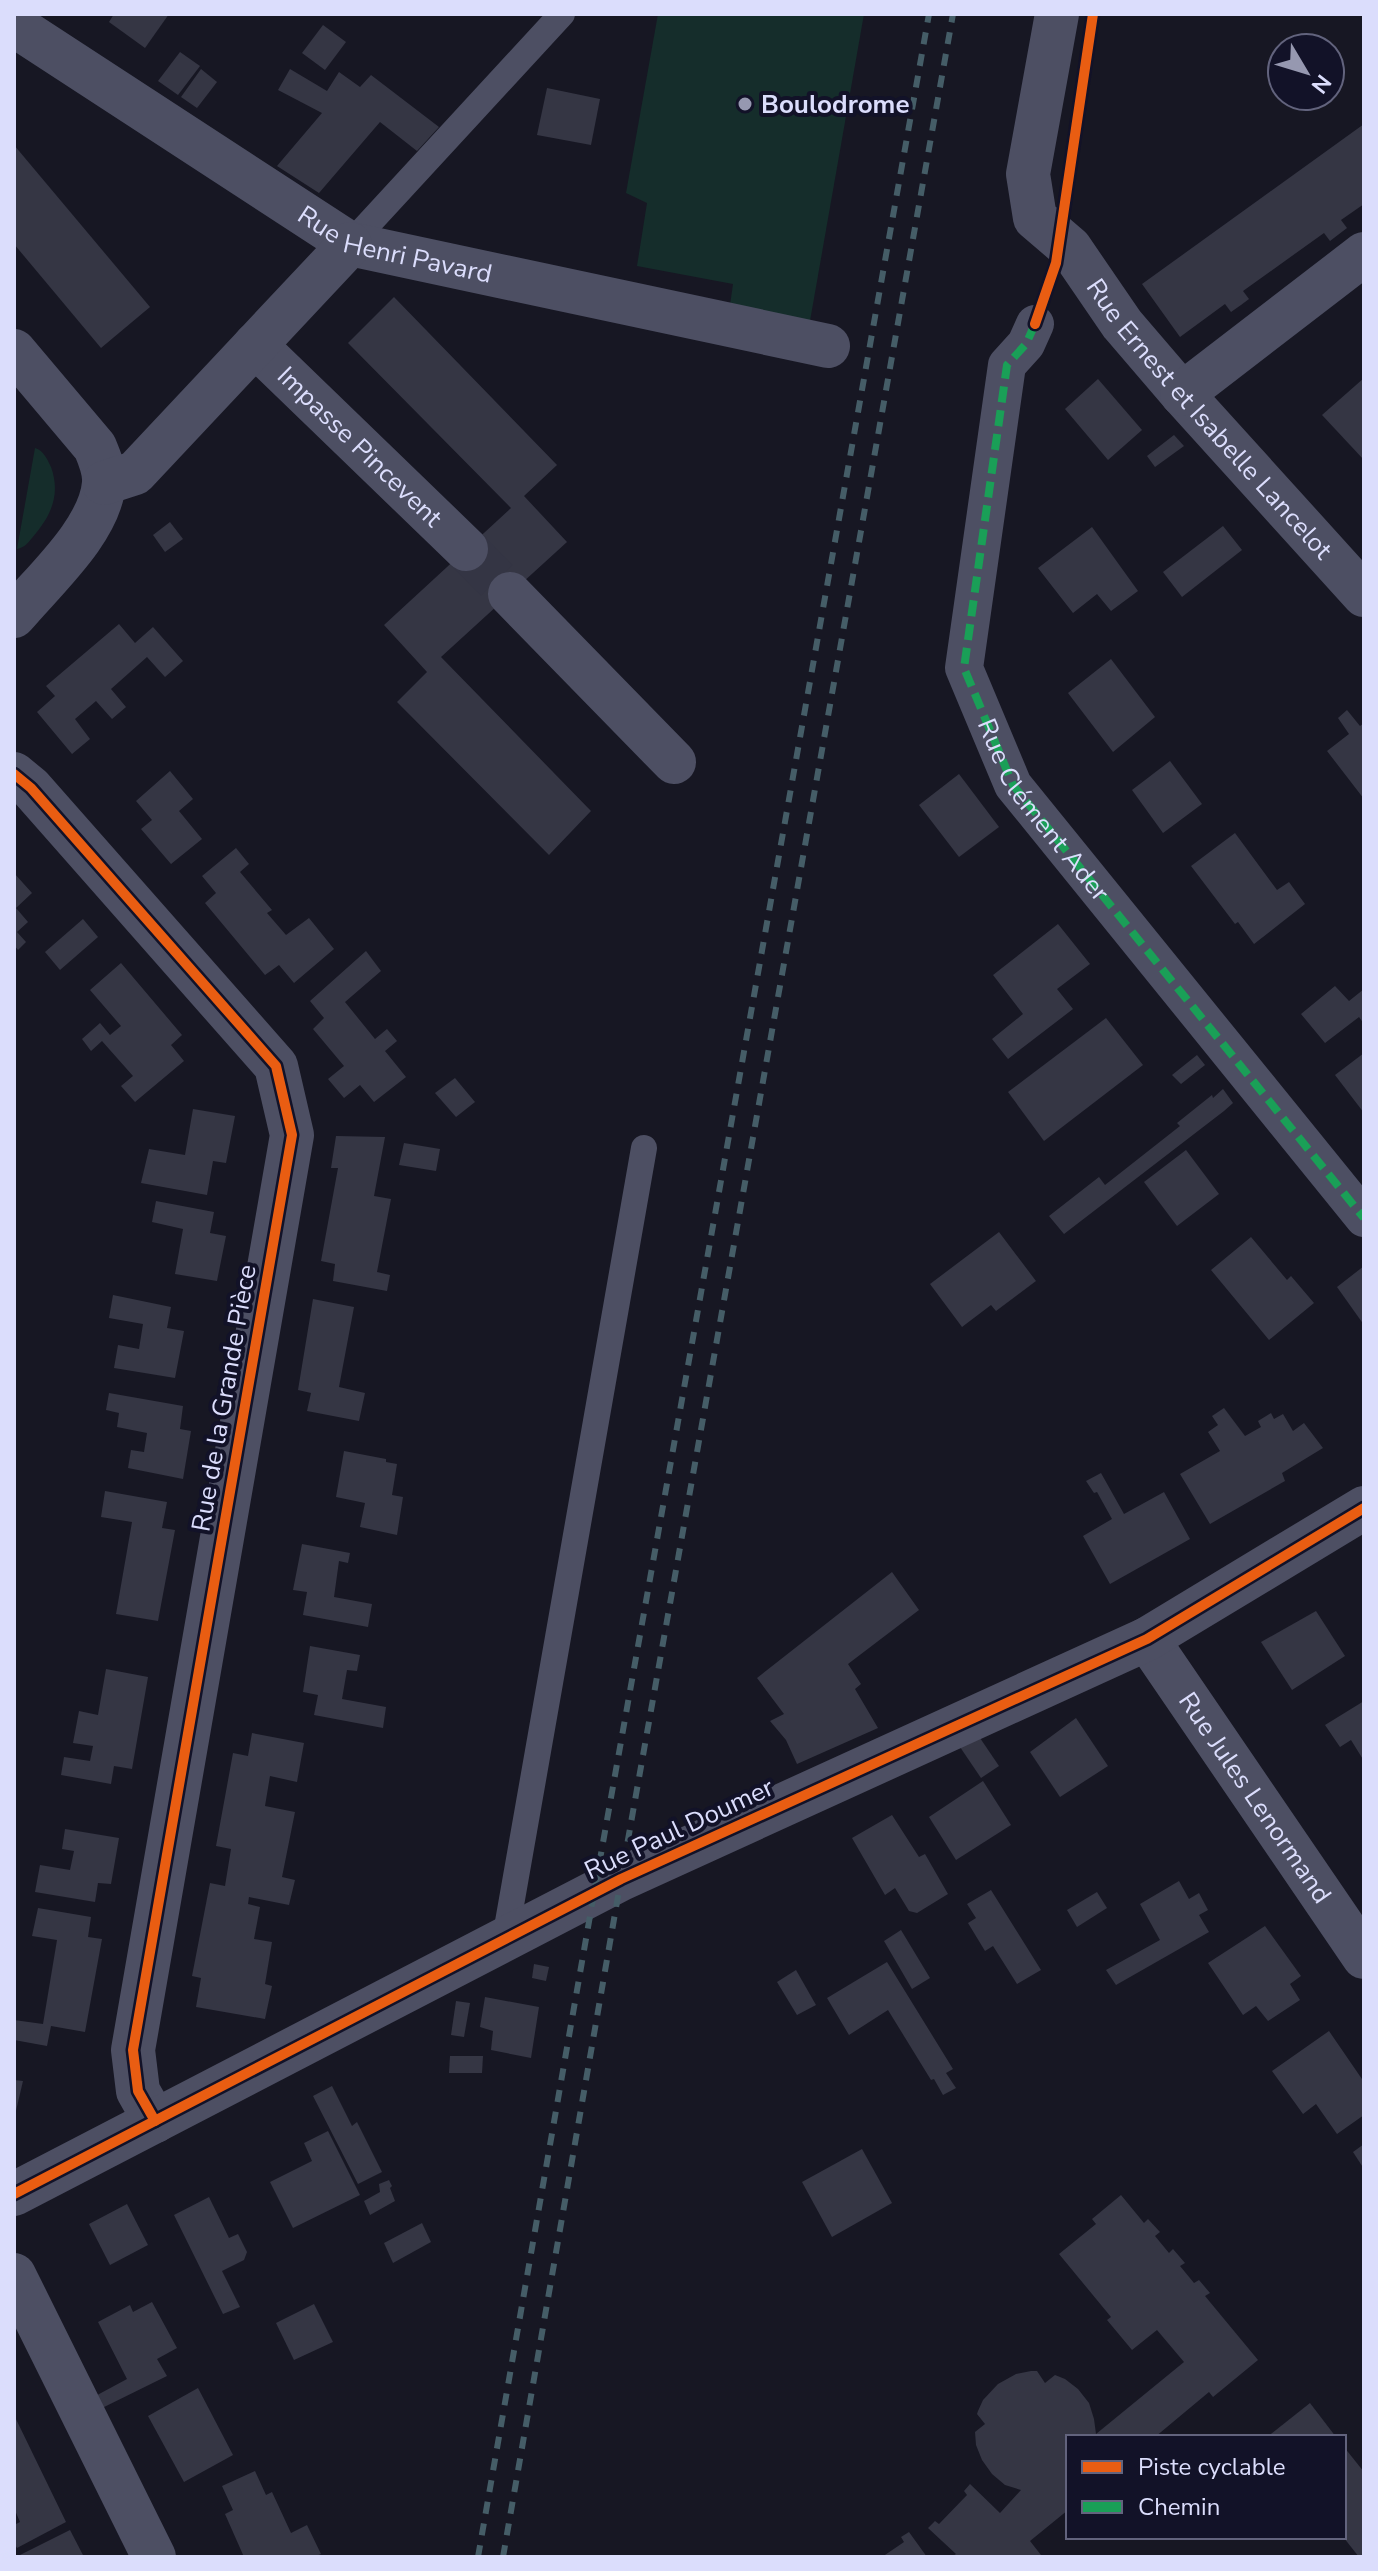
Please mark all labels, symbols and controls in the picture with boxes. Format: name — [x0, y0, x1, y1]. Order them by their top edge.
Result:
north arrow — [1266, 32, 1346, 112]
text: N — [1304, 68, 1338, 99]
place label: Boulodrome — [761, 87, 910, 122]
marker: Boulodrome — [736, 95, 754, 113]
street label: Rue Henri Pavard — [291, 197, 495, 291]
street label: Rue Ernest et Isabelle Lancelot — [1078, 272, 1341, 567]
street label: Impasse Pincevent — [270, 358, 451, 535]
street label: Rue Clément Ader — [970, 713, 1118, 909]
street label: Rue de la Grande Pièce — [183, 1262, 265, 1534]
street label: Rue Jules Lenormand — [1171, 1685, 1340, 1910]
street label: Rue Paul Doumer — [579, 1770, 780, 1888]
legend — [1066, 2435, 1346, 2539]
text: Piste cyclable — [1138, 2451, 1285, 2483]
text: Chemin — [1138, 2491, 1220, 2523]

